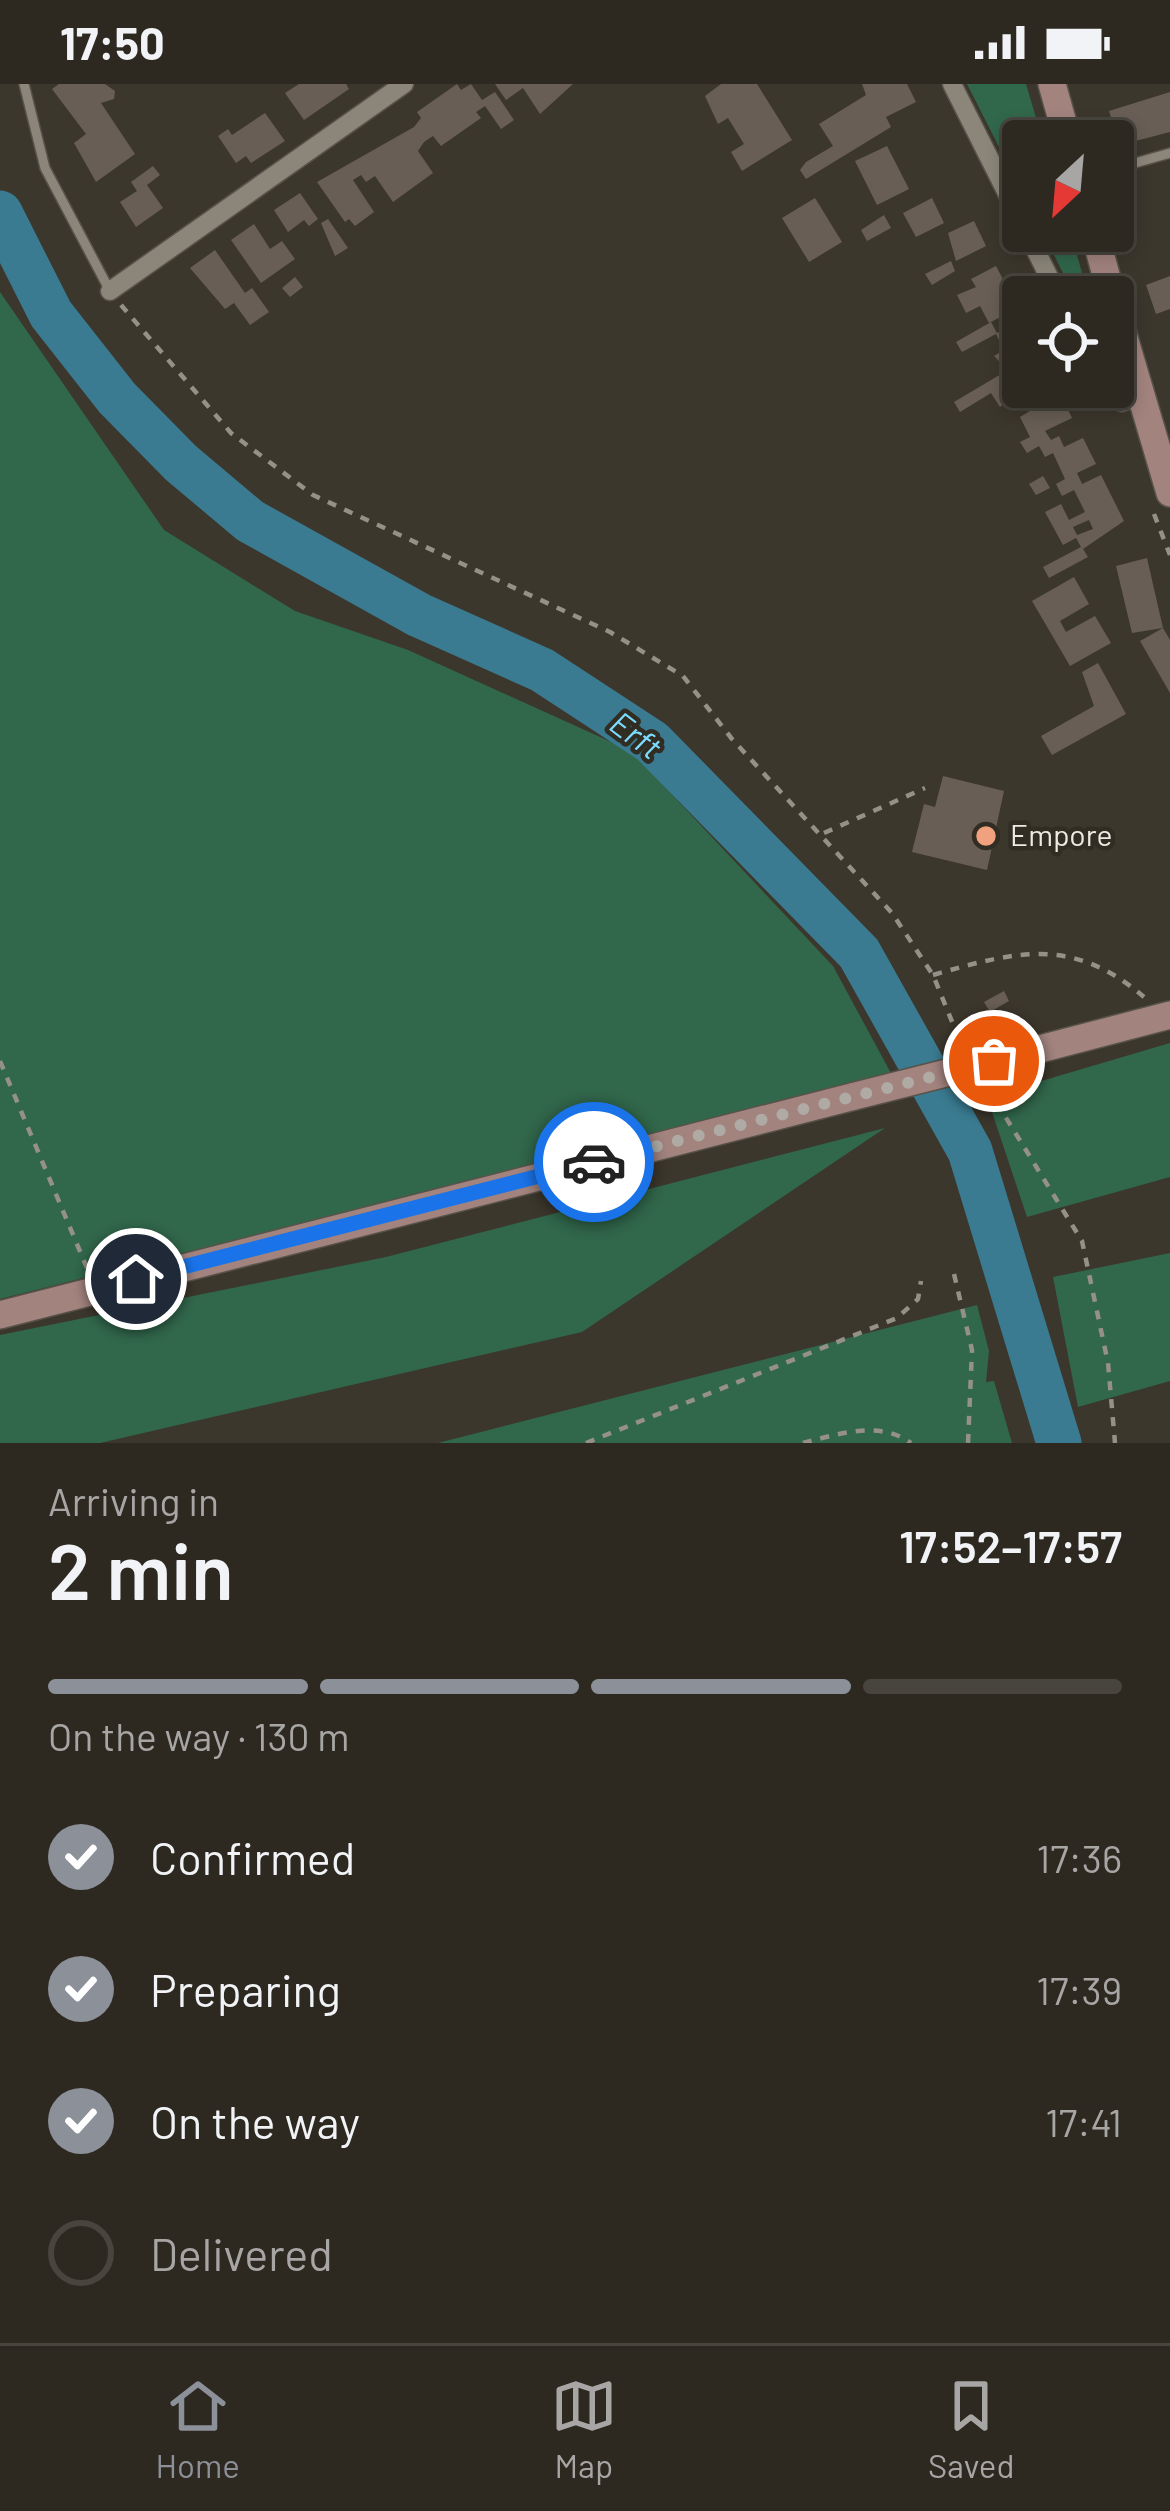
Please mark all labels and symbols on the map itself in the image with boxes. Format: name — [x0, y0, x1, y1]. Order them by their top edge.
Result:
north arrow — [1002, 120, 1134, 252]
water label: Erft — [603, 702, 671, 767]
place label: Empore — [1010, 816, 1112, 852]
marker: Empore — [973, 823, 999, 849]
pin — [943, 1010, 1045, 1112]
courier — [534, 1102, 654, 1222]
pin — [85, 1228, 187, 1330]

